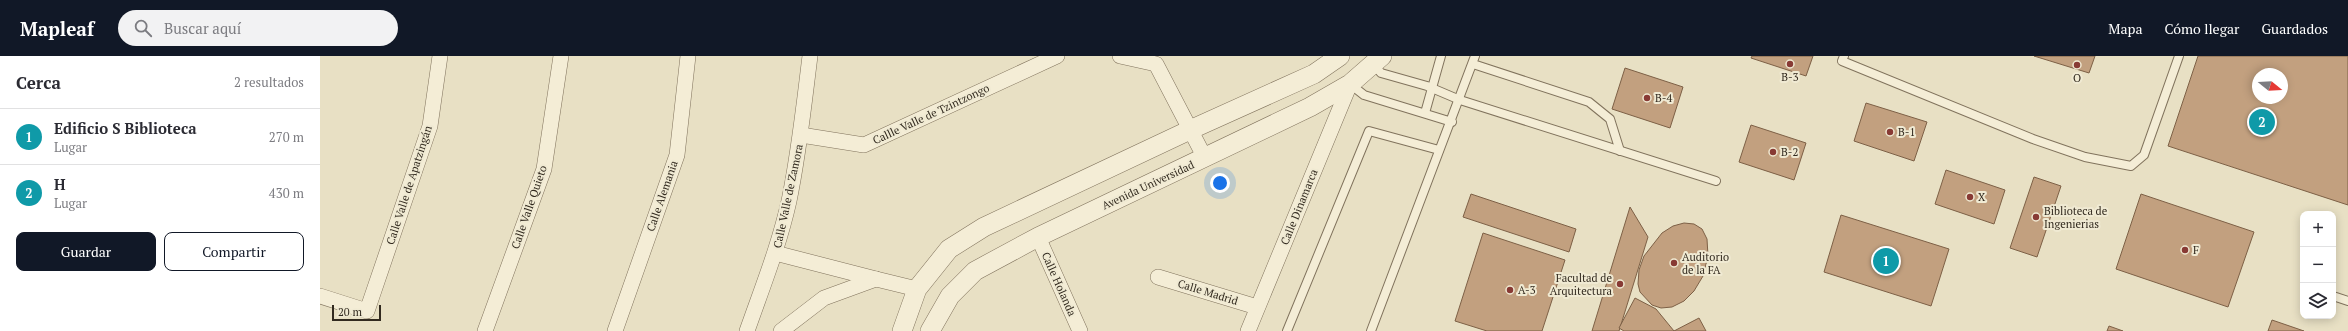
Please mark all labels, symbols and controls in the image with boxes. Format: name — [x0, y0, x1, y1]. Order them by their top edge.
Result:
search box — [118, 10, 398, 46]
text: Mapleaf — [20, 16, 94, 41]
icon: search — [132, 17, 154, 39]
text: Buscar aquí — [164, 18, 241, 38]
text: Mapa — [2108, 19, 2143, 38]
text: Cómo llegar — [2165, 19, 2239, 38]
text: Guardados — [2261, 19, 2328, 38]
marker: B-3 — [1785, 59, 1795, 69]
marker: O — [2072, 60, 2082, 70]
north arrow — [2252, 68, 2288, 104]
place label: B-3 — [1781, 70, 1799, 84]
text: Cerca — [16, 71, 61, 94]
place label: O — [2073, 71, 2081, 85]
text: 2 resultados — [234, 73, 304, 91]
street label: Callle Valle de Tzintzongo — [870, 81, 992, 147]
place label: B-4 — [1655, 91, 1672, 105]
marker: B-4 — [1642, 93, 1652, 103]
pin: 2 — [2249, 107, 2275, 137]
text: Edificio S Biblioteca — [54, 118, 197, 138]
street label: Calle Valle de Apatzingán — [383, 123, 435, 246]
place label: B-1 — [1898, 125, 1915, 139]
marker: B-1 — [1885, 127, 1895, 137]
text: 1 — [25, 128, 33, 146]
text: 270 m — [269, 128, 304, 146]
text: Lugar — [54, 138, 87, 156]
street label: Calle Valle de Zamora — [770, 142, 806, 249]
place label: B-2 — [1781, 145, 1798, 159]
marker: B-2 — [1768, 147, 1778, 157]
street label: Calle Alemania — [643, 158, 681, 233]
street label: Avenida Universidad — [1100, 158, 1196, 212]
street label: Calle Valle Quieto — [508, 163, 550, 251]
street label: Calle Dinamarca — [1277, 167, 1321, 247]
your location — [1210, 173, 1230, 193]
text: H — [54, 174, 66, 194]
text: 2 — [25, 184, 33, 202]
text: 430 m — [269, 184, 304, 202]
place label: X — [1978, 190, 1986, 204]
marker: X — [1965, 192, 1975, 202]
text: Lugar — [54, 194, 87, 212]
place label: Biblioteca de Ingenierias — [2044, 204, 2108, 231]
map controls — [2300, 211, 2336, 319]
button: + — [2300, 211, 2336, 247]
marker: Biblioteca de Ingenierias — [2031, 212, 2041, 222]
button: Guardar — [16, 232, 156, 271]
button: Compartir — [164, 232, 304, 271]
place label: F — [2193, 243, 2199, 257]
marker: F — [2180, 245, 2190, 255]
pin: 1 — [1873, 246, 1899, 276]
button: − — [2300, 247, 2336, 283]
street label: Calle Holanda — [1039, 250, 1080, 319]
place label: Auditorio de la FA — [1682, 250, 1729, 277]
marker: Auditorio de la FA — [1669, 258, 1679, 268]
place label: Facultad de Arquitectura — [1550, 271, 1612, 298]
street label: Calle Madrid — [1176, 276, 1240, 308]
marker: Facultad de Arquitectura — [1615, 279, 1625, 289]
place label: A-3 — [1518, 283, 1536, 297]
button: layers — [2300, 283, 2336, 319]
marker: A-3 — [1505, 285, 1515, 295]
scale bar — [332, 303, 381, 322]
text: 20 m — [338, 305, 362, 319]

